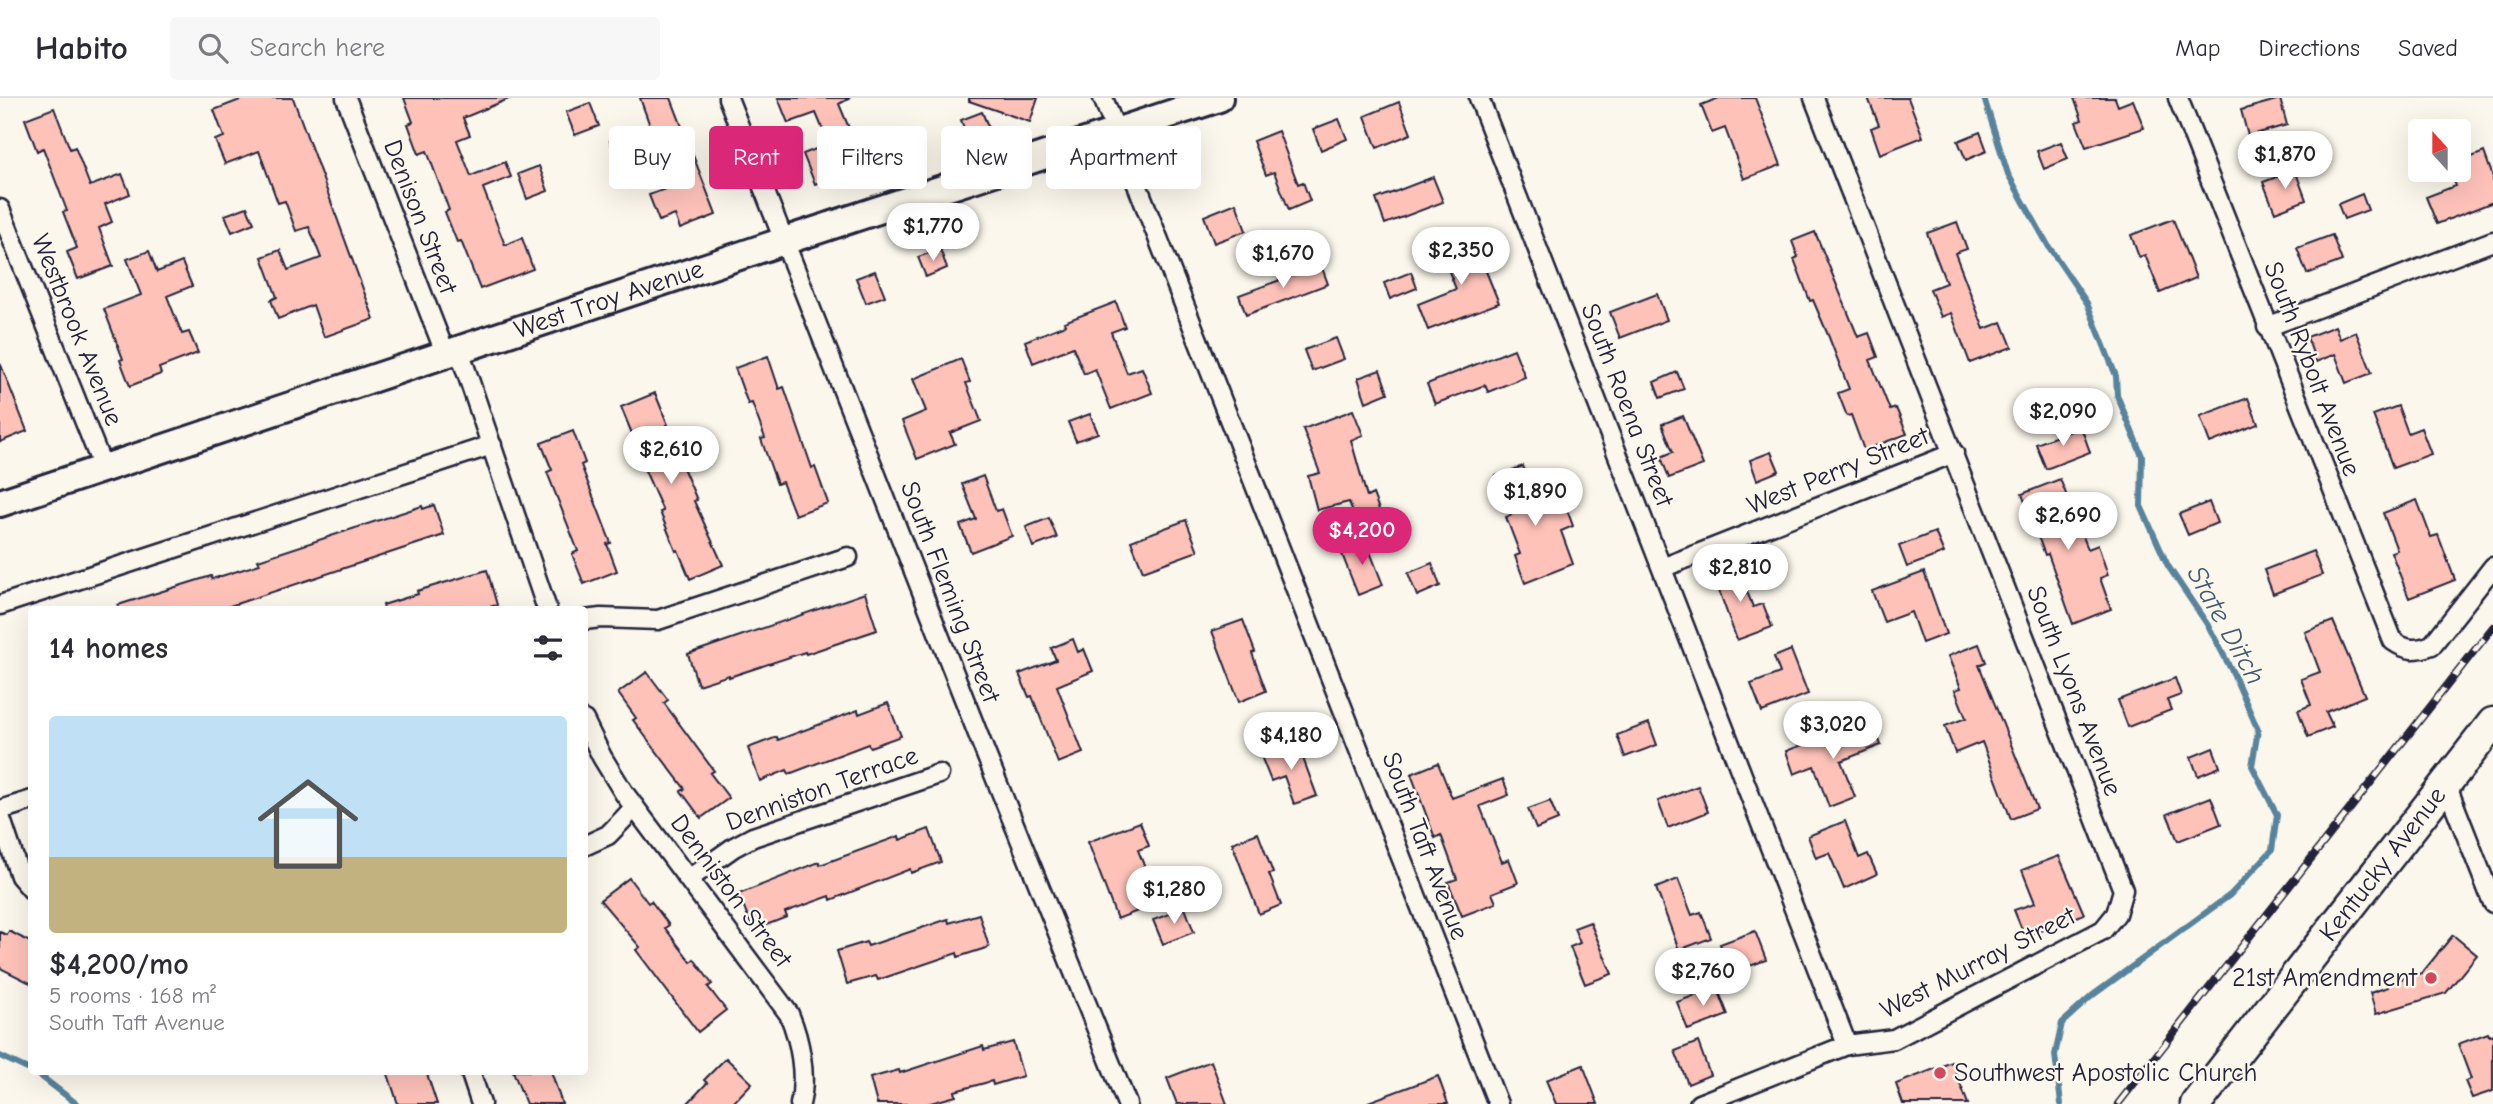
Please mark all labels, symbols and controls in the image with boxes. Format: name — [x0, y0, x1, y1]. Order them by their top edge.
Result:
search box — [170, 17, 660, 80]
text: Habito — [35, 29, 128, 67]
icon: search — [194, 29, 232, 67]
text: Search here — [250, 33, 385, 63]
text: Map — [2175, 34, 2221, 62]
text: Directions — [2259, 34, 2360, 62]
text: Saved — [2398, 34, 2458, 62]
north arrow — [2408, 119, 2471, 182]
map controls — [2408, 119, 2471, 182]
chip: Buy — [609, 126, 695, 189]
chip: Rent — [709, 126, 803, 189]
chip: Filters — [817, 126, 927, 189]
chip: New — [941, 126, 1032, 189]
chip: Apartment — [1046, 126, 1201, 189]
pin: $1,870 — [2228, 132, 2342, 191]
street label: Denison Street — [377, 136, 464, 300]
text: $1,870 — [2254, 140, 2316, 167]
pin: $1,770 — [876, 204, 990, 263]
text: $1,770 — [902, 212, 964, 239]
pin: $2,350 — [1404, 228, 1518, 287]
street label: Westbrook Avenue — [25, 230, 129, 430]
pin: $1,670 — [1226, 230, 1340, 290]
text: $2,350 — [1428, 236, 1494, 263]
text: $1,670 — [1252, 239, 1314, 266]
street label: West Troy Avenue — [511, 254, 707, 345]
street label: South Rybolt Avenue — [2257, 258, 2367, 480]
street label: South Roena Street — [1574, 299, 1680, 512]
pin: $2,090 — [2006, 388, 2120, 448]
text: $2,090 — [2029, 397, 2097, 424]
street label: West Perry Street — [1743, 420, 1935, 521]
pin: $2,610 — [614, 426, 728, 486]
text: $2,610 — [639, 435, 703, 462]
pin: $1,890 — [1478, 468, 1592, 528]
street label: South Fleming Street — [894, 477, 1007, 708]
text: $1,890 — [1503, 477, 1567, 504]
pin: $2,690 — [2011, 492, 2125, 552]
text: $2,690 — [2035, 501, 2101, 528]
pin: $4,200 — [1305, 508, 1419, 567]
text: $4,200 — [1329, 516, 1395, 543]
pin: $2,810 — [1683, 545, 1797, 604]
text: $2,810 — [1708, 553, 1772, 580]
water label: State Ditch — [2180, 560, 2272, 690]
street label: South Lyons Avenue — [2020, 582, 2128, 800]
icon: filters — [529, 629, 567, 667]
text: 14 homes — [49, 631, 168, 666]
pin: $3,020 — [1776, 702, 1890, 761]
text: $3,020 — [1799, 710, 1867, 737]
pin: $4,180 — [1234, 712, 1348, 772]
text: $4,180 — [1260, 721, 1323, 748]
street label: Denniston Terrace — [722, 740, 922, 838]
street label: South Taft Avenue — [1375, 748, 1475, 944]
icon: home — [245, 761, 371, 887]
street label: Kentucky Avenue — [2313, 781, 2452, 947]
street label: Denniston Street — [664, 809, 799, 975]
pin: $1,280 — [1117, 866, 1231, 926]
text: $1,280 — [1142, 875, 1206, 902]
street label: West Murray Street — [1875, 900, 2082, 1025]
text: $4,200/mo — [49, 947, 189, 982]
pin: $2,760 — [1646, 948, 1760, 1008]
text: $2,760 — [1671, 957, 1735, 984]
place label: 21st Amendment — [2232, 963, 2419, 993]
marker: 21st Amendment — [2423, 970, 2439, 986]
text: 5 rooms · 168 m² — [49, 982, 216, 1009]
text: South Taft Avenue — [49, 1009, 225, 1036]
place label: Southwest Apostolic Church — [1954, 1058, 2258, 1088]
marker: Southwest Apostolic Church — [1932, 1065, 1948, 1081]

